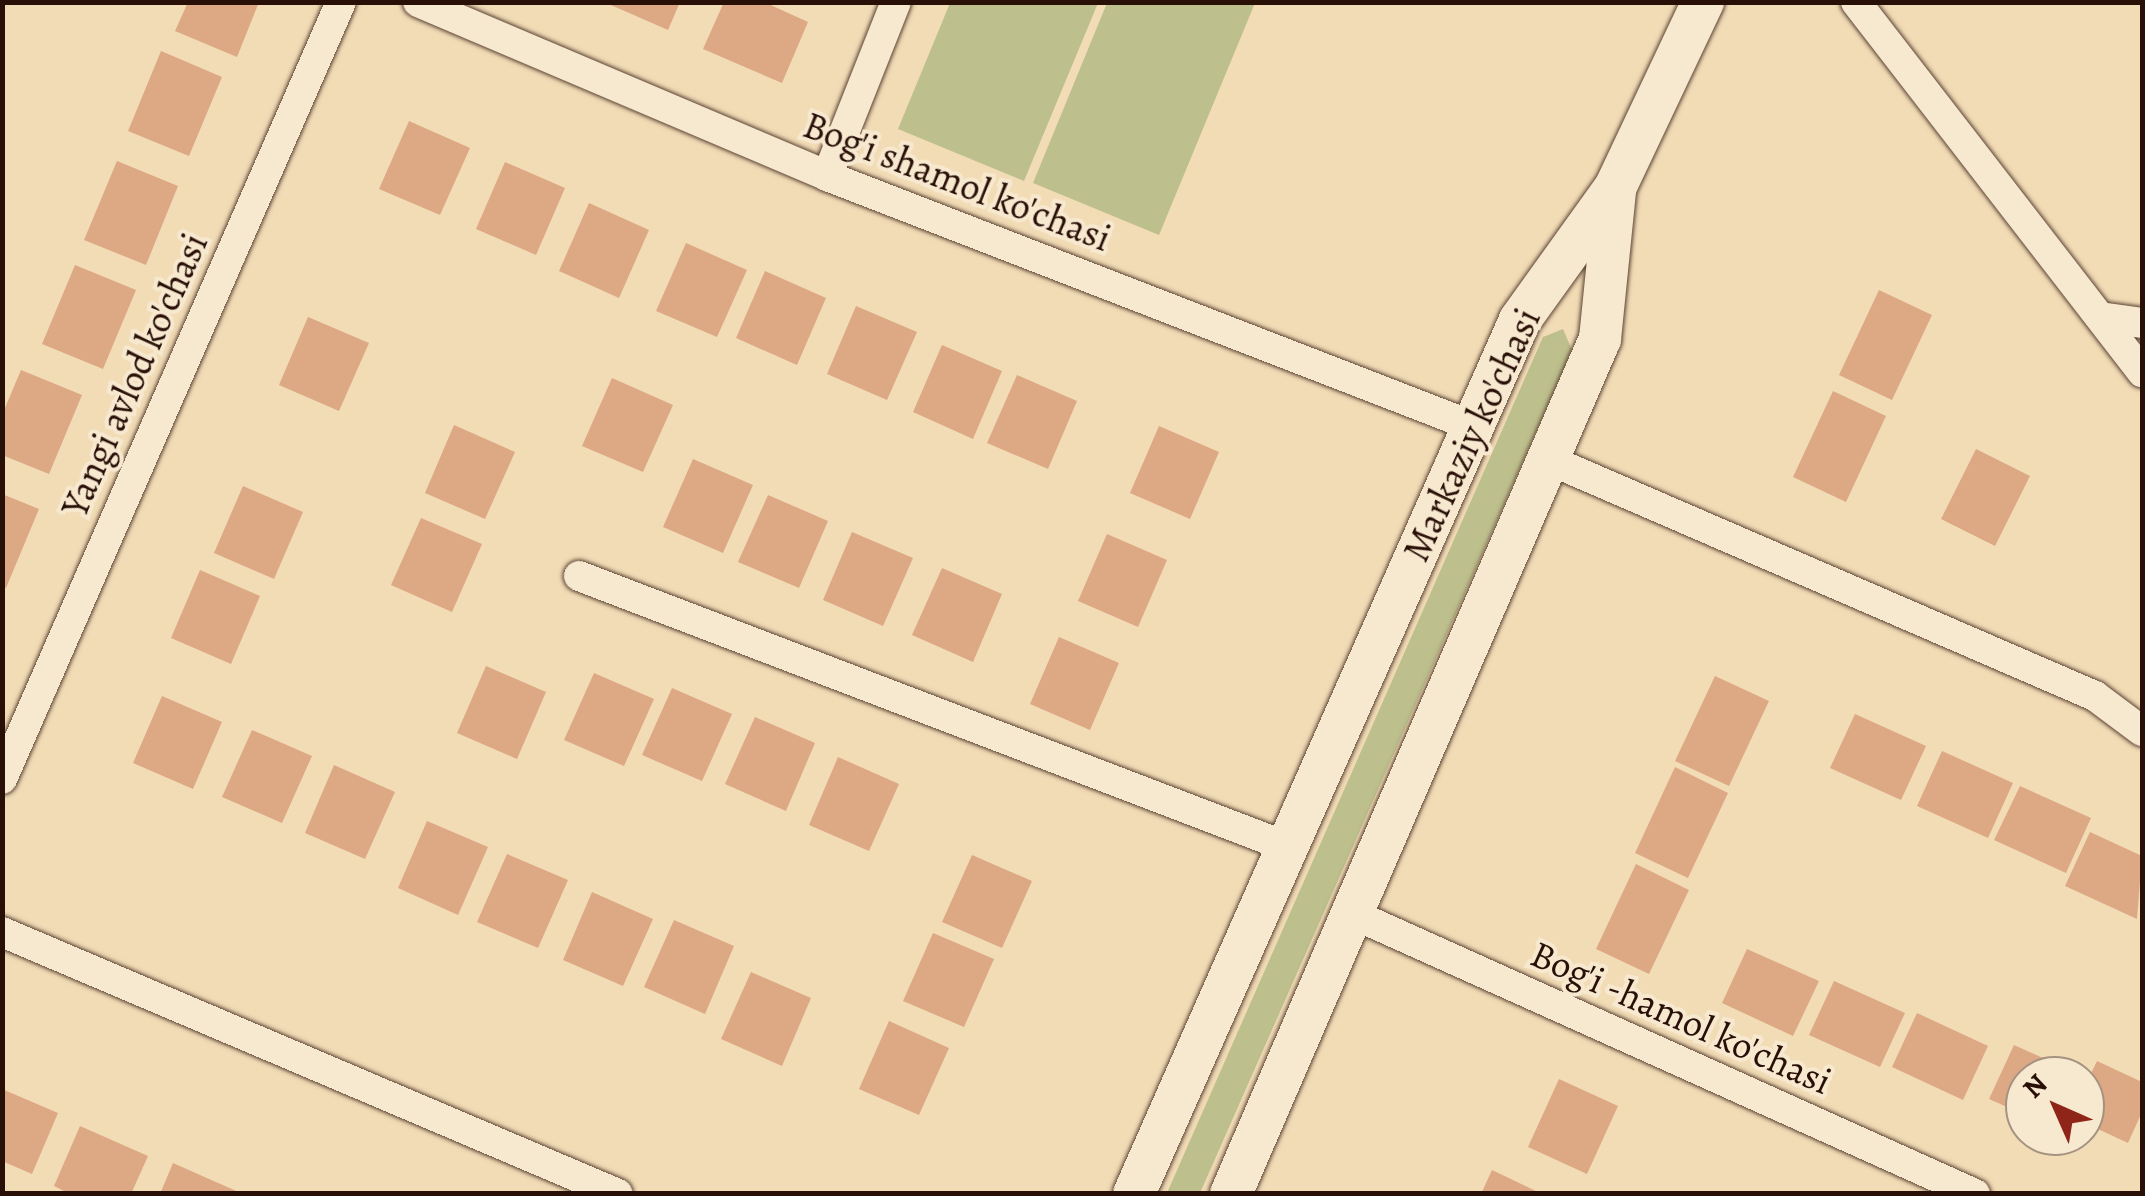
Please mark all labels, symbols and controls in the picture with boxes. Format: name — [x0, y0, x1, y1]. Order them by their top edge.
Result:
street label: Bog'i shamol ko'chasi — [797, 102, 1117, 262]
street label: Yangi avlod ko'chasi — [52, 226, 218, 524]
street label: Markaziy ko'chasi — [1393, 301, 1551, 569]
street label: Bog'i -hamol ko'chasi — [1523, 931, 1839, 1105]
north arrow — [2005, 1056, 2105, 1156]
text: N — [2015, 1066, 2056, 1107]

